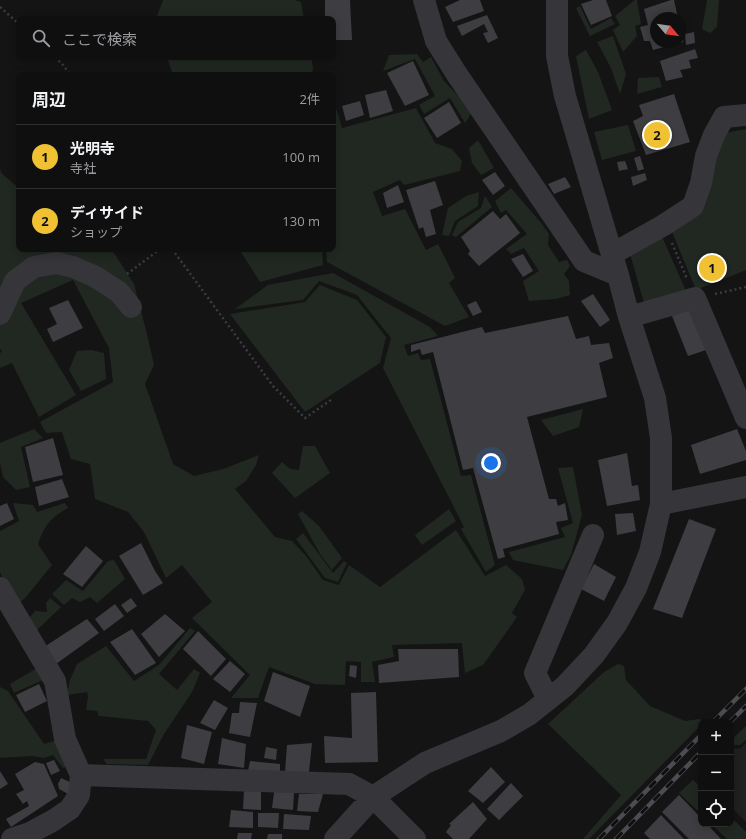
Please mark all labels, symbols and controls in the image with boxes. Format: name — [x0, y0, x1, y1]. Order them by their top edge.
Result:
north arrow — [650, 12, 686, 48]
search box — [16, 16, 336, 60]
icon: search — [30, 27, 52, 49]
text: ここで検索 — [62, 29, 137, 49]
text: 周辺 — [32, 88, 66, 111]
text: 2件 — [300, 90, 320, 108]
pin: 2 — [644, 120, 670, 150]
text: 光明寺 — [70, 138, 115, 158]
text: 1 — [41, 148, 49, 166]
text: 100 m — [282, 148, 320, 166]
text: 寺社 — [70, 159, 96, 177]
text: ディサイド — [70, 202, 144, 222]
text: 2 — [41, 212, 49, 230]
text: 130 m — [282, 212, 320, 230]
text: ショップ — [70, 223, 122, 241]
pin: 1 — [699, 253, 725, 283]
your location — [481, 453, 501, 473]
map controls — [698, 719, 734, 827]
button: + — [698, 719, 734, 755]
button: − — [698, 755, 734, 791]
button: locate — [698, 791, 734, 827]

